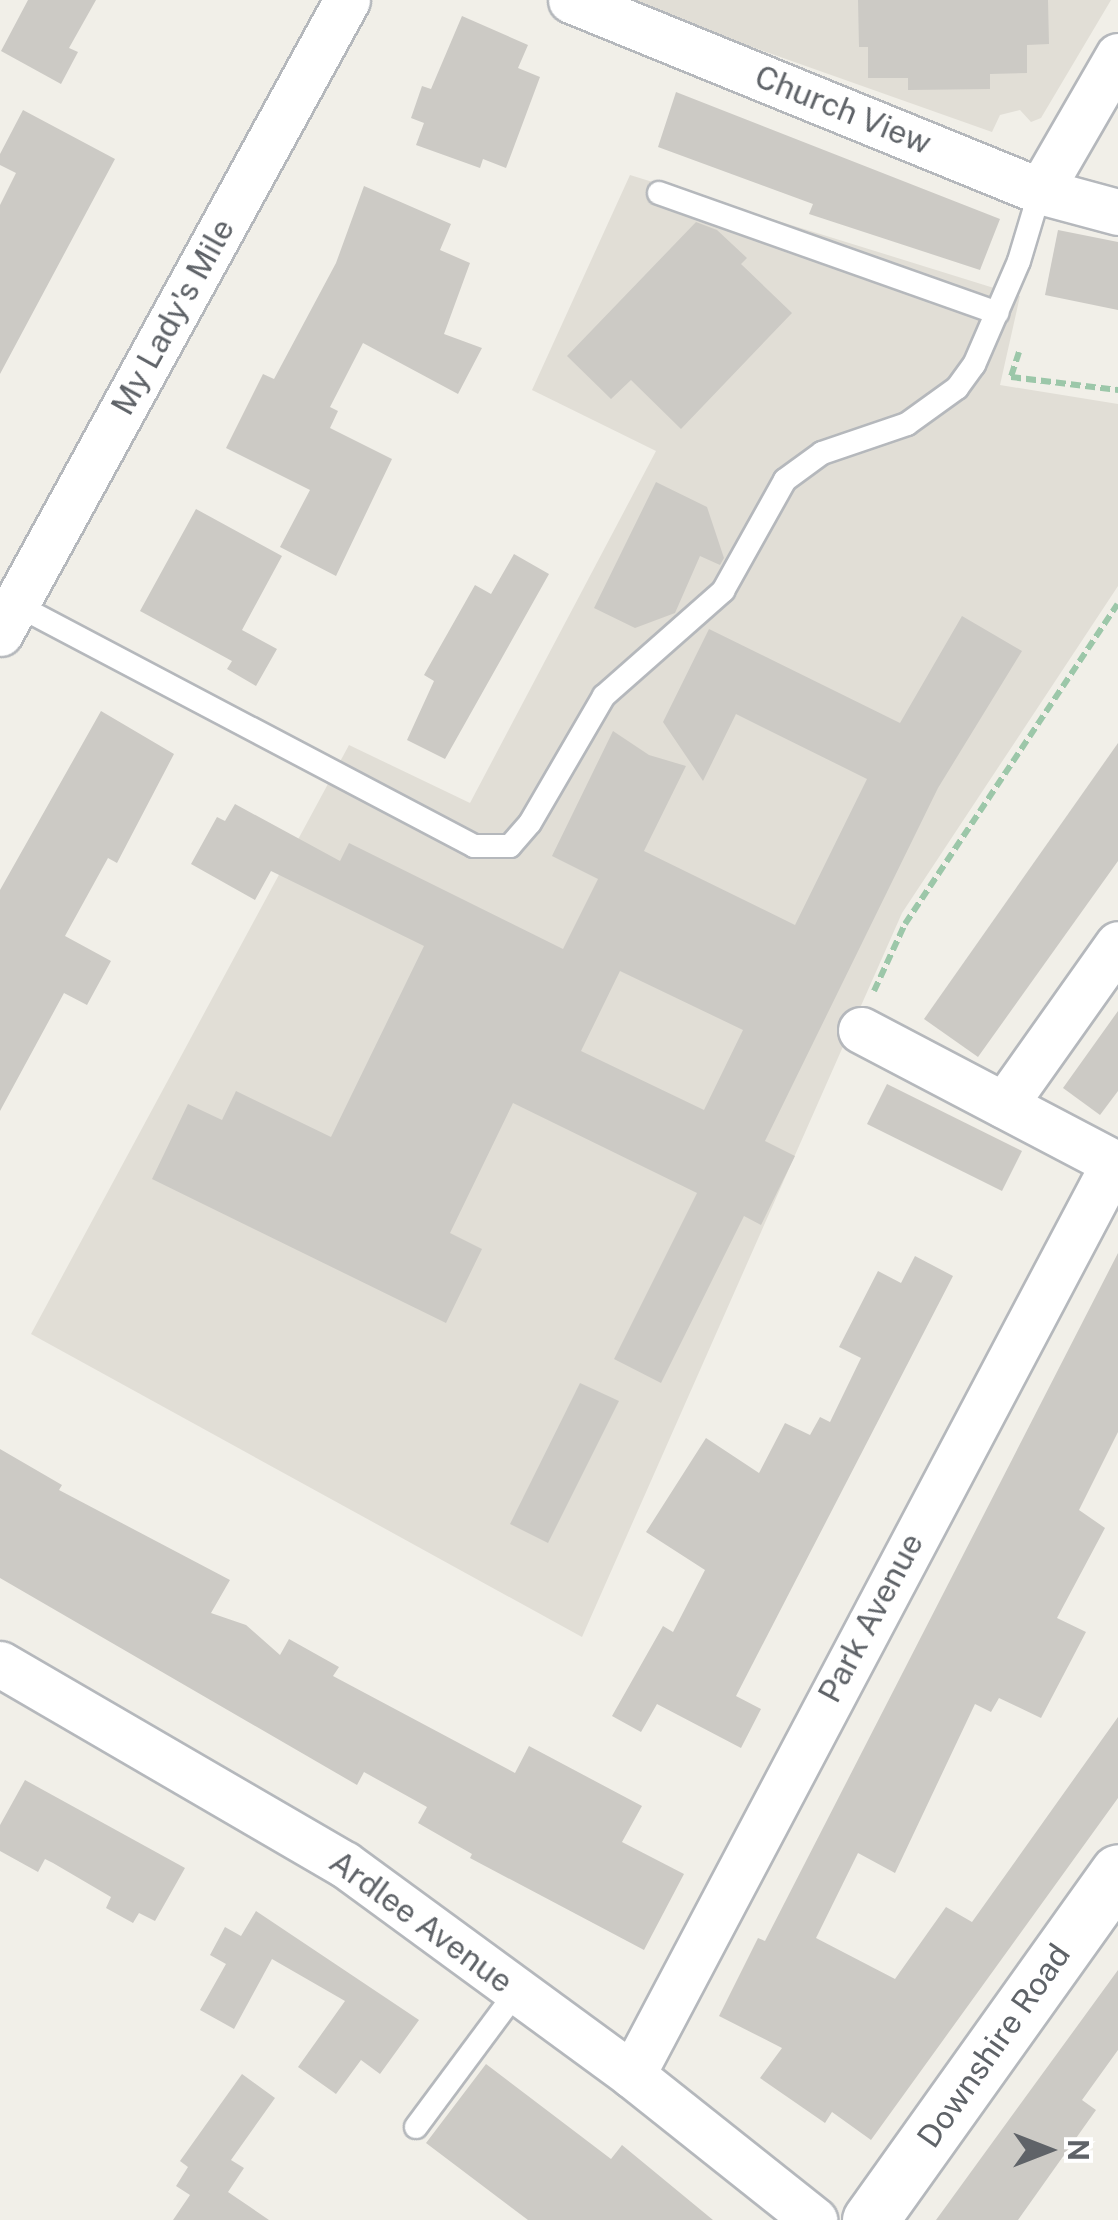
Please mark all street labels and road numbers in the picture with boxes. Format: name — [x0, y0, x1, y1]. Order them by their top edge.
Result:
street label: Church View — [749, 57, 937, 163]
street label: My Lady's Mile — [103, 212, 243, 422]
street label: Park Avenue — [810, 1527, 932, 1709]
street label: Ardlee Avenue — [322, 1843, 520, 2001]
street label: Downshire Road — [909, 1937, 1079, 2155]

